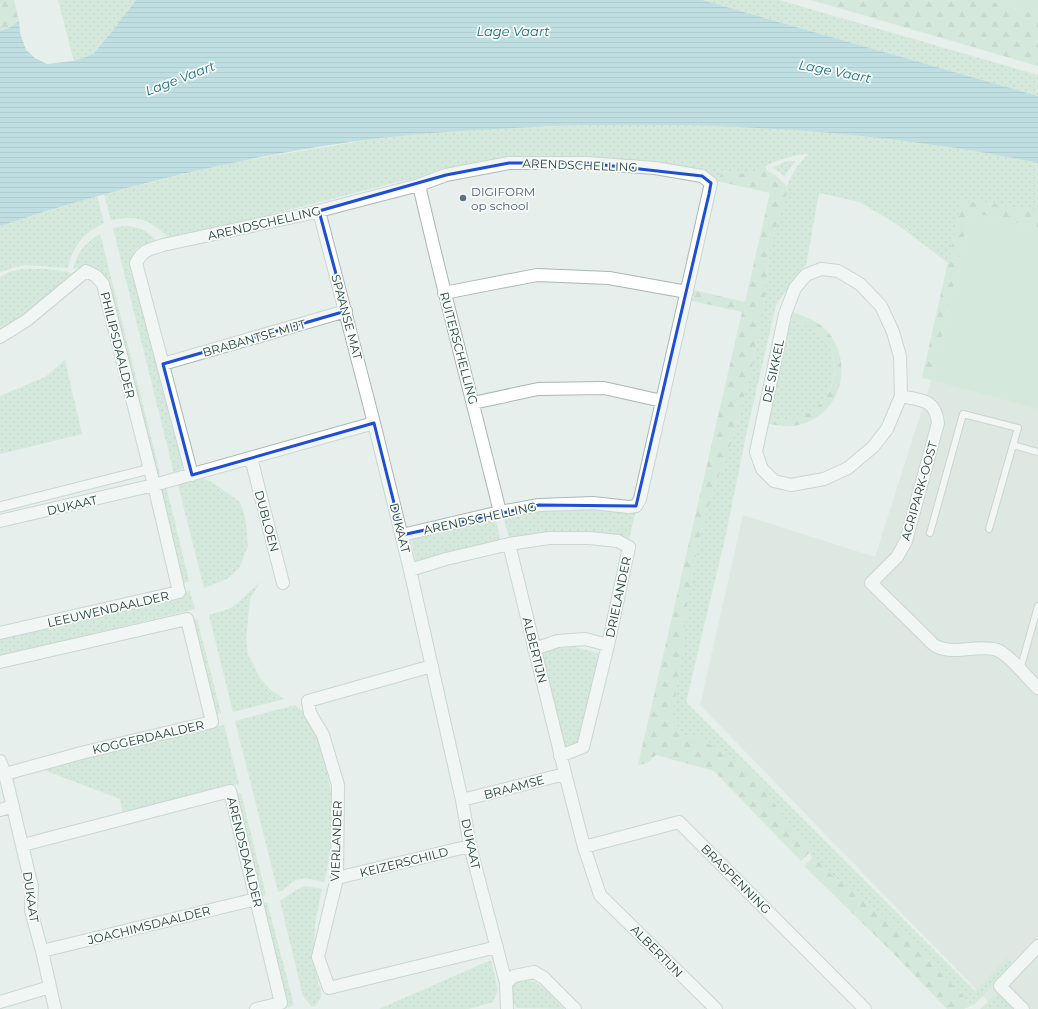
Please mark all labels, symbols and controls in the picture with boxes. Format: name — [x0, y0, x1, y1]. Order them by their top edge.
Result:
water label: Lage Vaart — [476, 23, 550, 39]
water label: Lage Vaart — [798, 56, 873, 86]
water label: Lage Vaart — [143, 57, 218, 99]
street label: ARENDSCHELLING — [522, 155, 638, 175]
place label: DIGIFORM op school — [471, 184, 535, 213]
marker: DIGIFORM op school — [458, 193, 468, 203]
street label: ARENDSCHELLING — [206, 203, 322, 243]
street label: SPAANSE MAT — [328, 273, 366, 361]
street label: PHILIPSDAALDER — [97, 290, 139, 400]
street label: RUITERSCHELLING — [437, 290, 481, 406]
street label: BRABANTSE MIJT — [201, 316, 308, 360]
street label: DE SIKKEL — [759, 338, 787, 404]
street label: AGRIPARK-OOST — [898, 440, 940, 542]
street label: DUBLOEN — [252, 489, 282, 553]
street label: DUKAAT — [45, 492, 99, 518]
street label: ARENDSCHELLING — [422, 499, 538, 537]
street label: DUKAAT — [387, 501, 414, 555]
street label: DRIELANDER — [602, 555, 634, 639]
street label: LEEUWENDAALDER — [46, 588, 171, 630]
street label: ALBERTIJN — [520, 615, 550, 685]
street label: KOGGERDAALDER — [91, 717, 206, 757]
street label: BRAAMSE — [482, 772, 546, 802]
street label: ARENDSDAALDER — [224, 795, 266, 909]
street label: VIERLANDER — [327, 800, 345, 882]
street label: DUKAAT — [458, 817, 484, 871]
street label: BRASPENNING — [698, 841, 774, 917]
street label: KEIZERSCHILD — [358, 844, 450, 880]
street label: DUKAAT — [20, 871, 42, 924]
street label: JOACHIMSDAALDER — [85, 902, 212, 948]
street label: ALBERTIJN — [628, 922, 686, 980]

